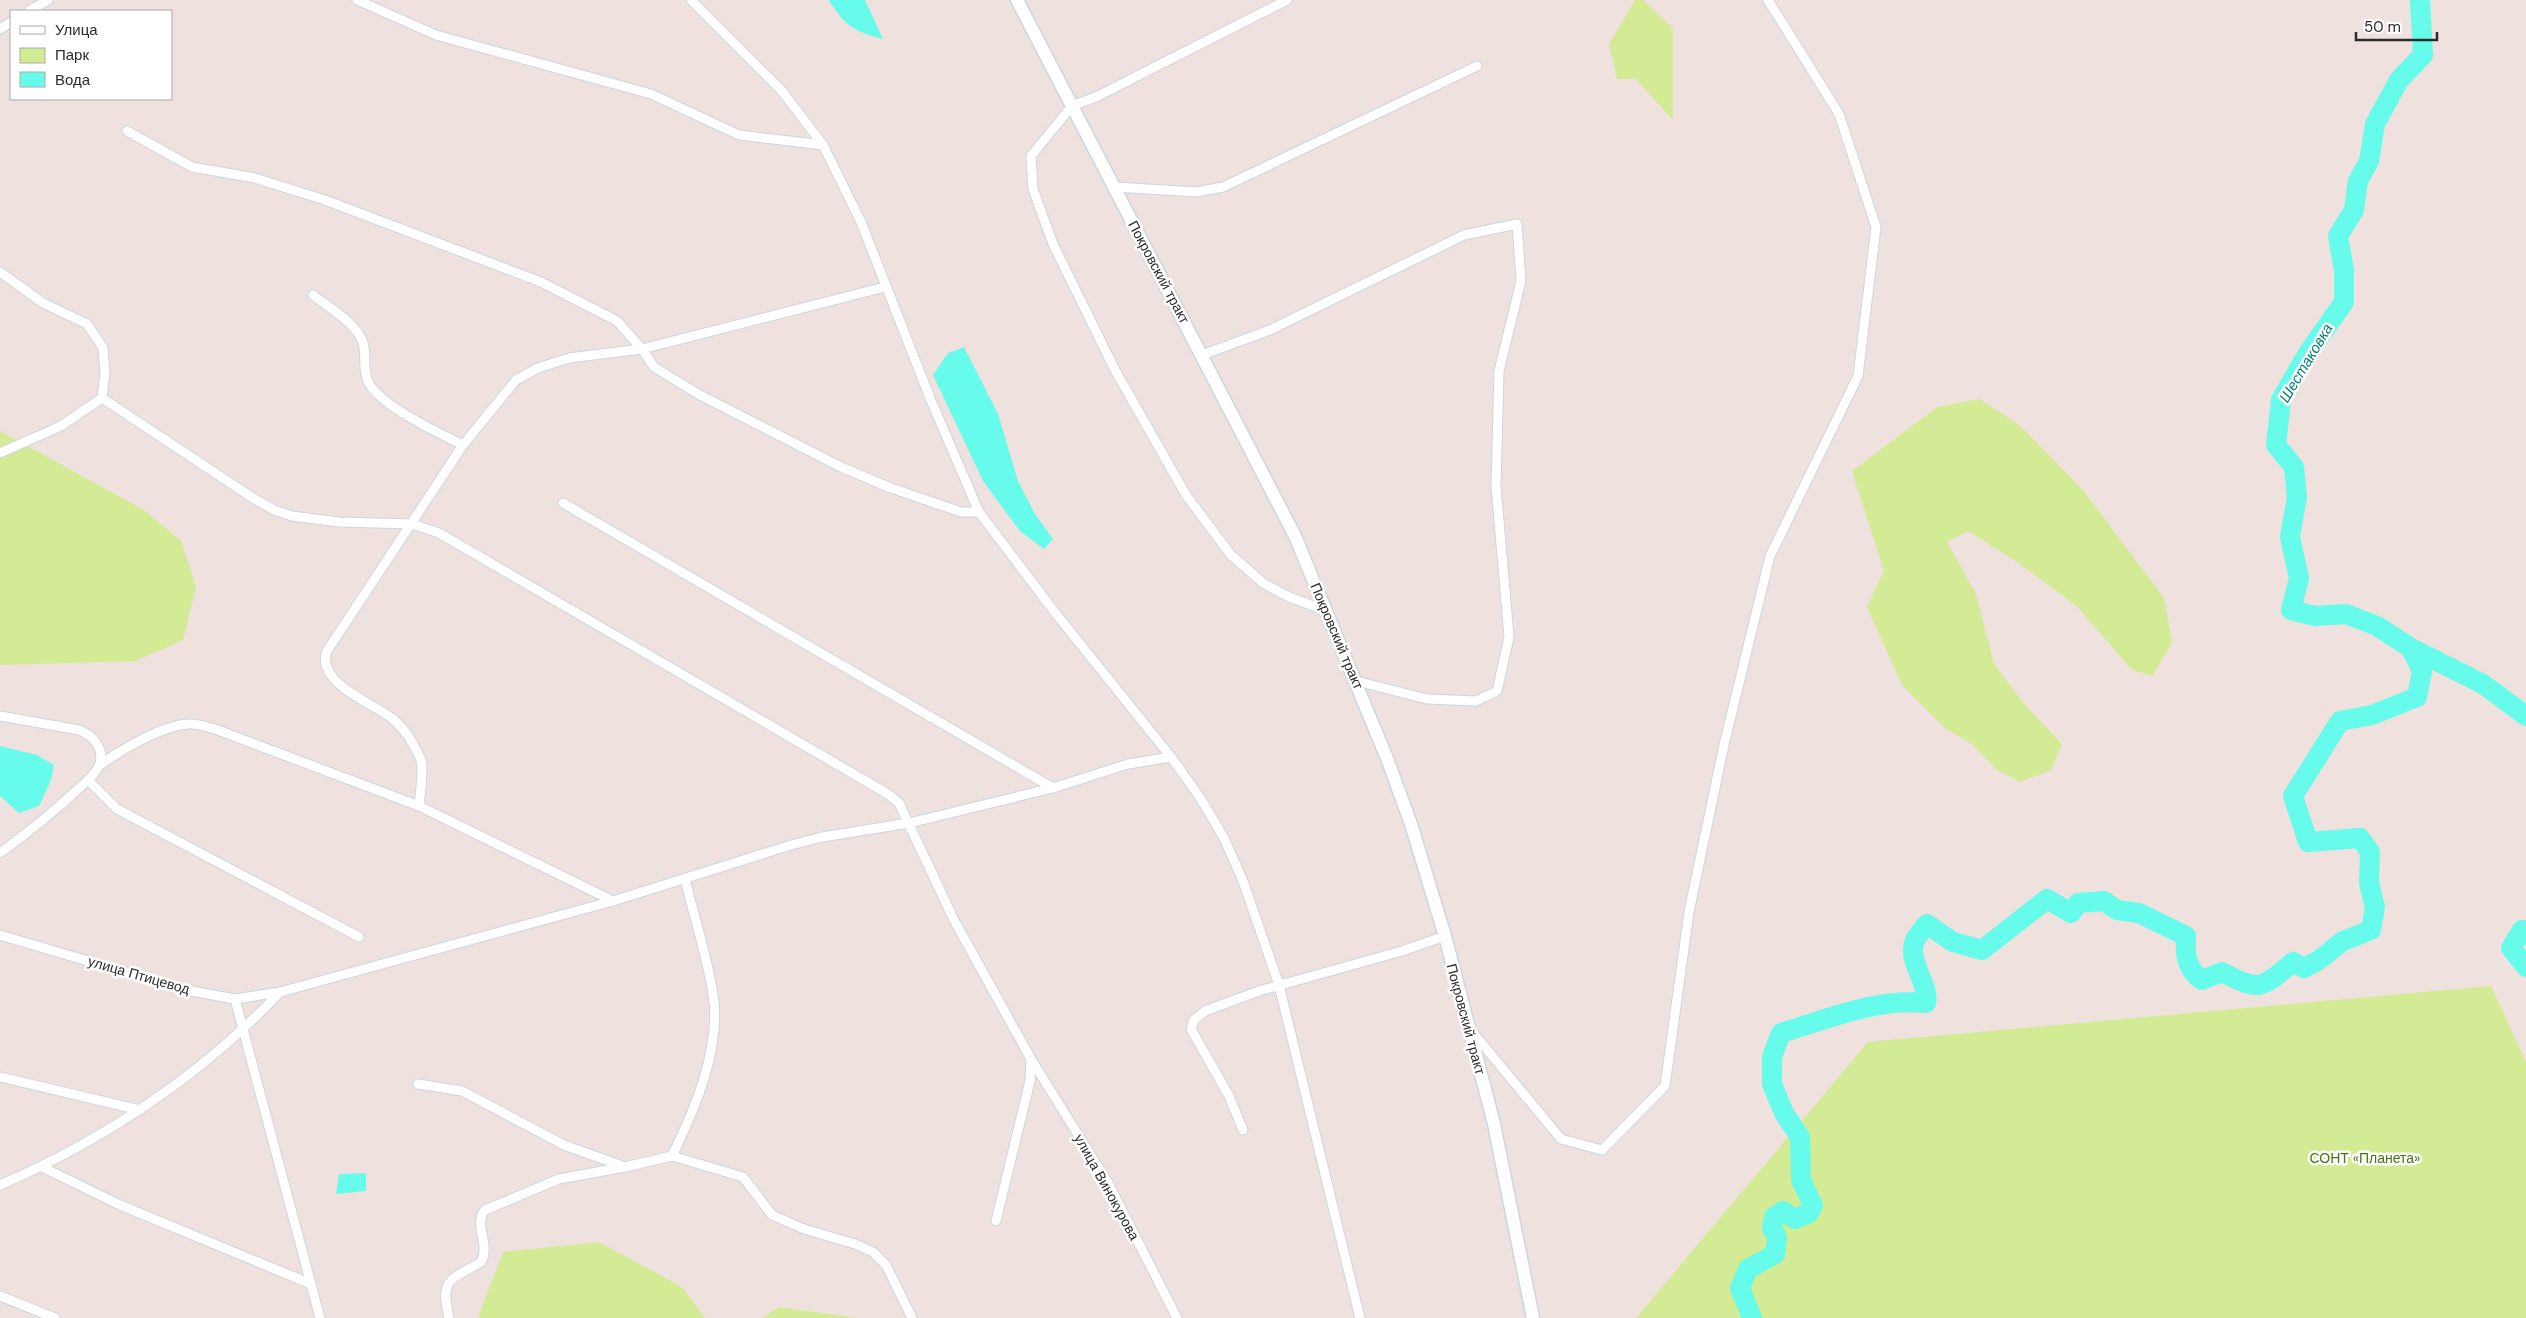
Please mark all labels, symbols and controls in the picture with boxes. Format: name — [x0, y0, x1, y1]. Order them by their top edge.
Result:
legend — [10, 10, 172, 100]
scale bar — [2356, 10, 2437, 42]
text: 50 m — [2364, 17, 2401, 37]
text: Улица — [55, 20, 98, 40]
text: Парк — [55, 45, 89, 65]
text: Вода — [55, 70, 91, 90]
street label: Покровский тракт — [1124, 217, 1194, 327]
water label: Шестаковка — [2275, 320, 2337, 406]
street label: Покровский тракт — [1306, 580, 1368, 693]
street label: улица Птицевод — [86, 952, 192, 998]
street label: Покровский тракт — [1443, 962, 1490, 1077]
street label: улица Винокурова — [1070, 1131, 1144, 1243]
park label: СОНТ «Планета» — [2310, 1149, 2420, 1167]

